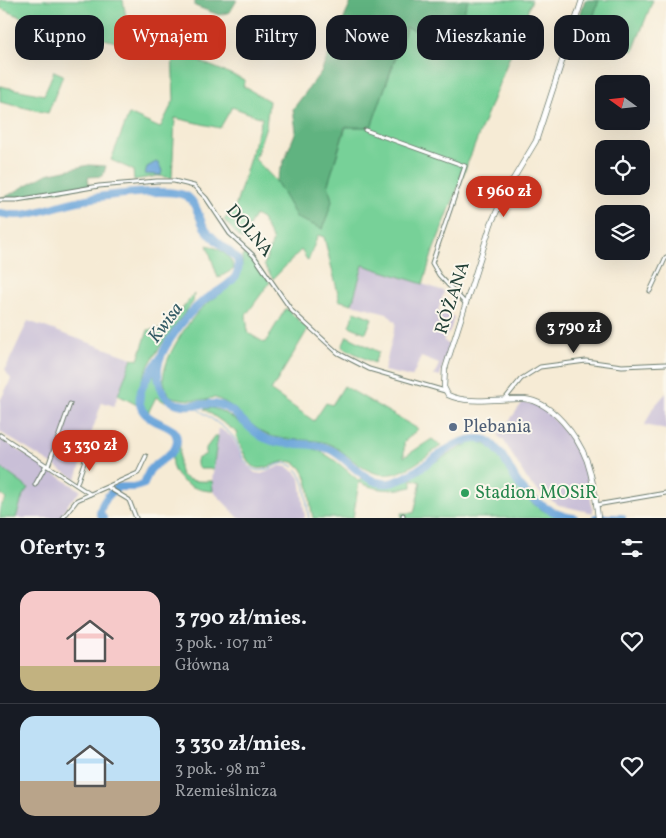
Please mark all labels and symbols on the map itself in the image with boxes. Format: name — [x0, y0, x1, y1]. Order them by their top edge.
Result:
north arrow — [595, 75, 650, 130]
pin: 1 960 zł — [452, 176, 556, 218]
street label: DOLNA — [219, 199, 279, 263]
street label: RÓŻANA — [429, 258, 477, 338]
water label: Kwisa — [142, 297, 190, 349]
pin: 3 790 zł — [522, 312, 626, 354]
place label: Plebania — [463, 415, 531, 440]
marker: Plebania — [447, 421, 459, 433]
pin: 3 330 zł — [38, 430, 142, 472]
place label: Stadion MOSiR — [475, 481, 597, 506]
marker: Stadion MOSiR — [459, 487, 471, 499]

